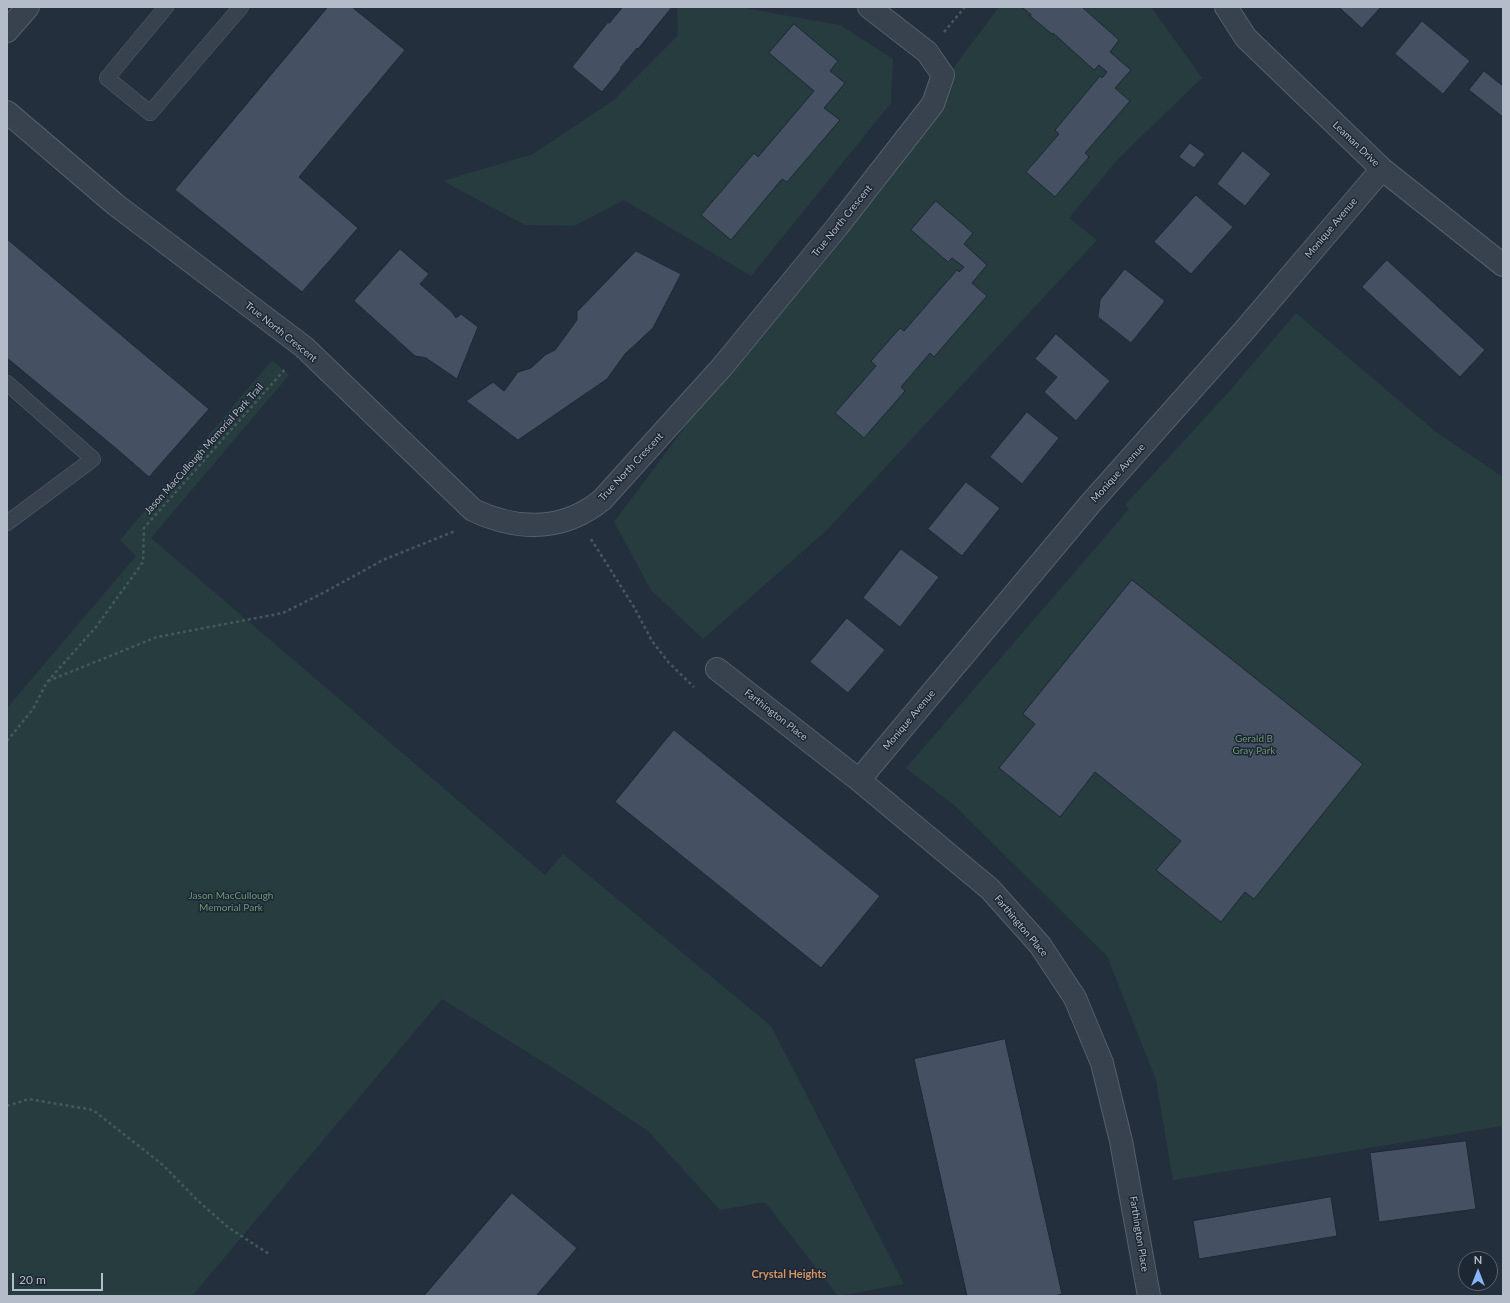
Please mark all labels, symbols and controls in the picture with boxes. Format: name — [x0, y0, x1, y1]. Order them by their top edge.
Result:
street label: Leaman Drive — [1330, 119, 1382, 169]
street label: True North Crescent — [809, 183, 875, 259]
street label: Monique Avenue — [1302, 195, 1360, 261]
street label: True North Crescent — [243, 299, 319, 365]
street label: Jason MacCullough Memorial Park Trail — [142, 381, 266, 517]
street label: True North Crescent — [596, 430, 666, 504]
street label: Monique Avenue — [1088, 441, 1148, 505]
street label: Farthington Place — [742, 687, 810, 743]
street label: Monique Avenue — [880, 687, 938, 753]
park label: Gerald B Gray Park — [1233, 733, 1275, 756]
park label: Jason MacCullough Memorial Park — [189, 890, 273, 914]
street label: Farthington Place — [992, 893, 1050, 959]
street label: Farthington Place — [1127, 1195, 1151, 1273]
north arrow — [1458, 1251, 1498, 1291]
text: N — [1474, 1253, 1482, 1266]
scale bar — [14, 1265, 105, 1291]
district label: Crystal Heights — [752, 1267, 826, 1281]
text: 20 m — [19, 1272, 46, 1287]

